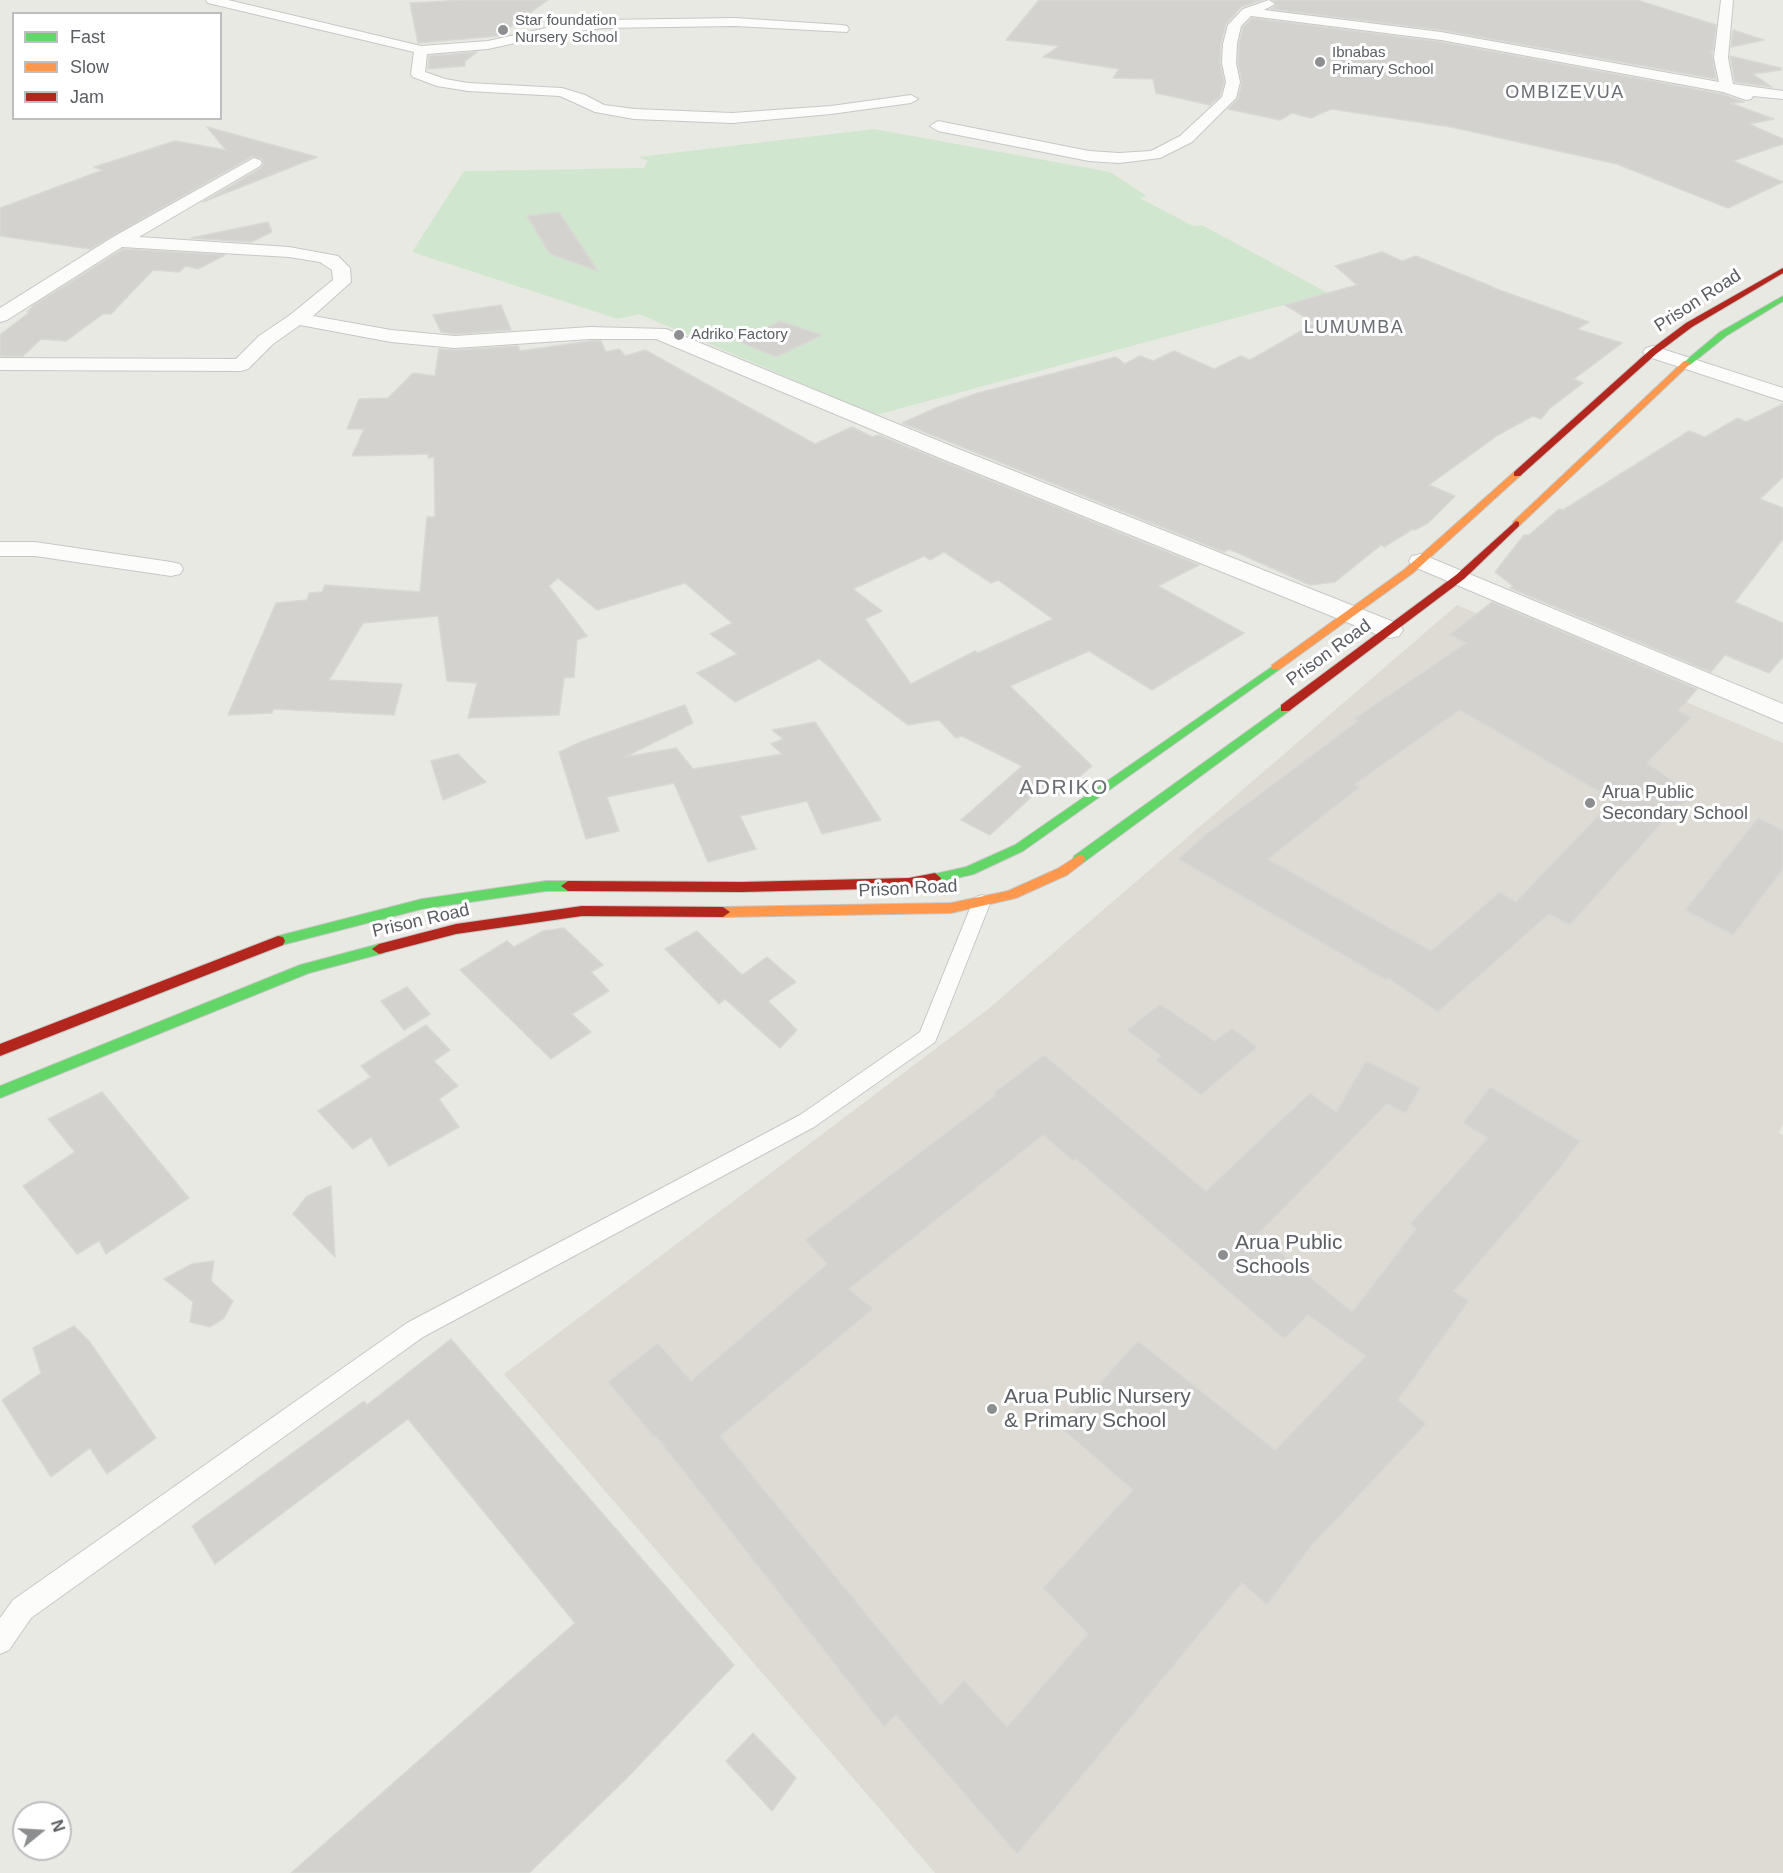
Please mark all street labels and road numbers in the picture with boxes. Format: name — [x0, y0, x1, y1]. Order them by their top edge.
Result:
street label: Prison Road — [1651, 265, 1745, 337]
street label: Prison Road — [1283, 615, 1375, 691]
street label: Prison Road — [858, 876, 958, 902]
street label: Prison Road — [370, 899, 472, 943]

